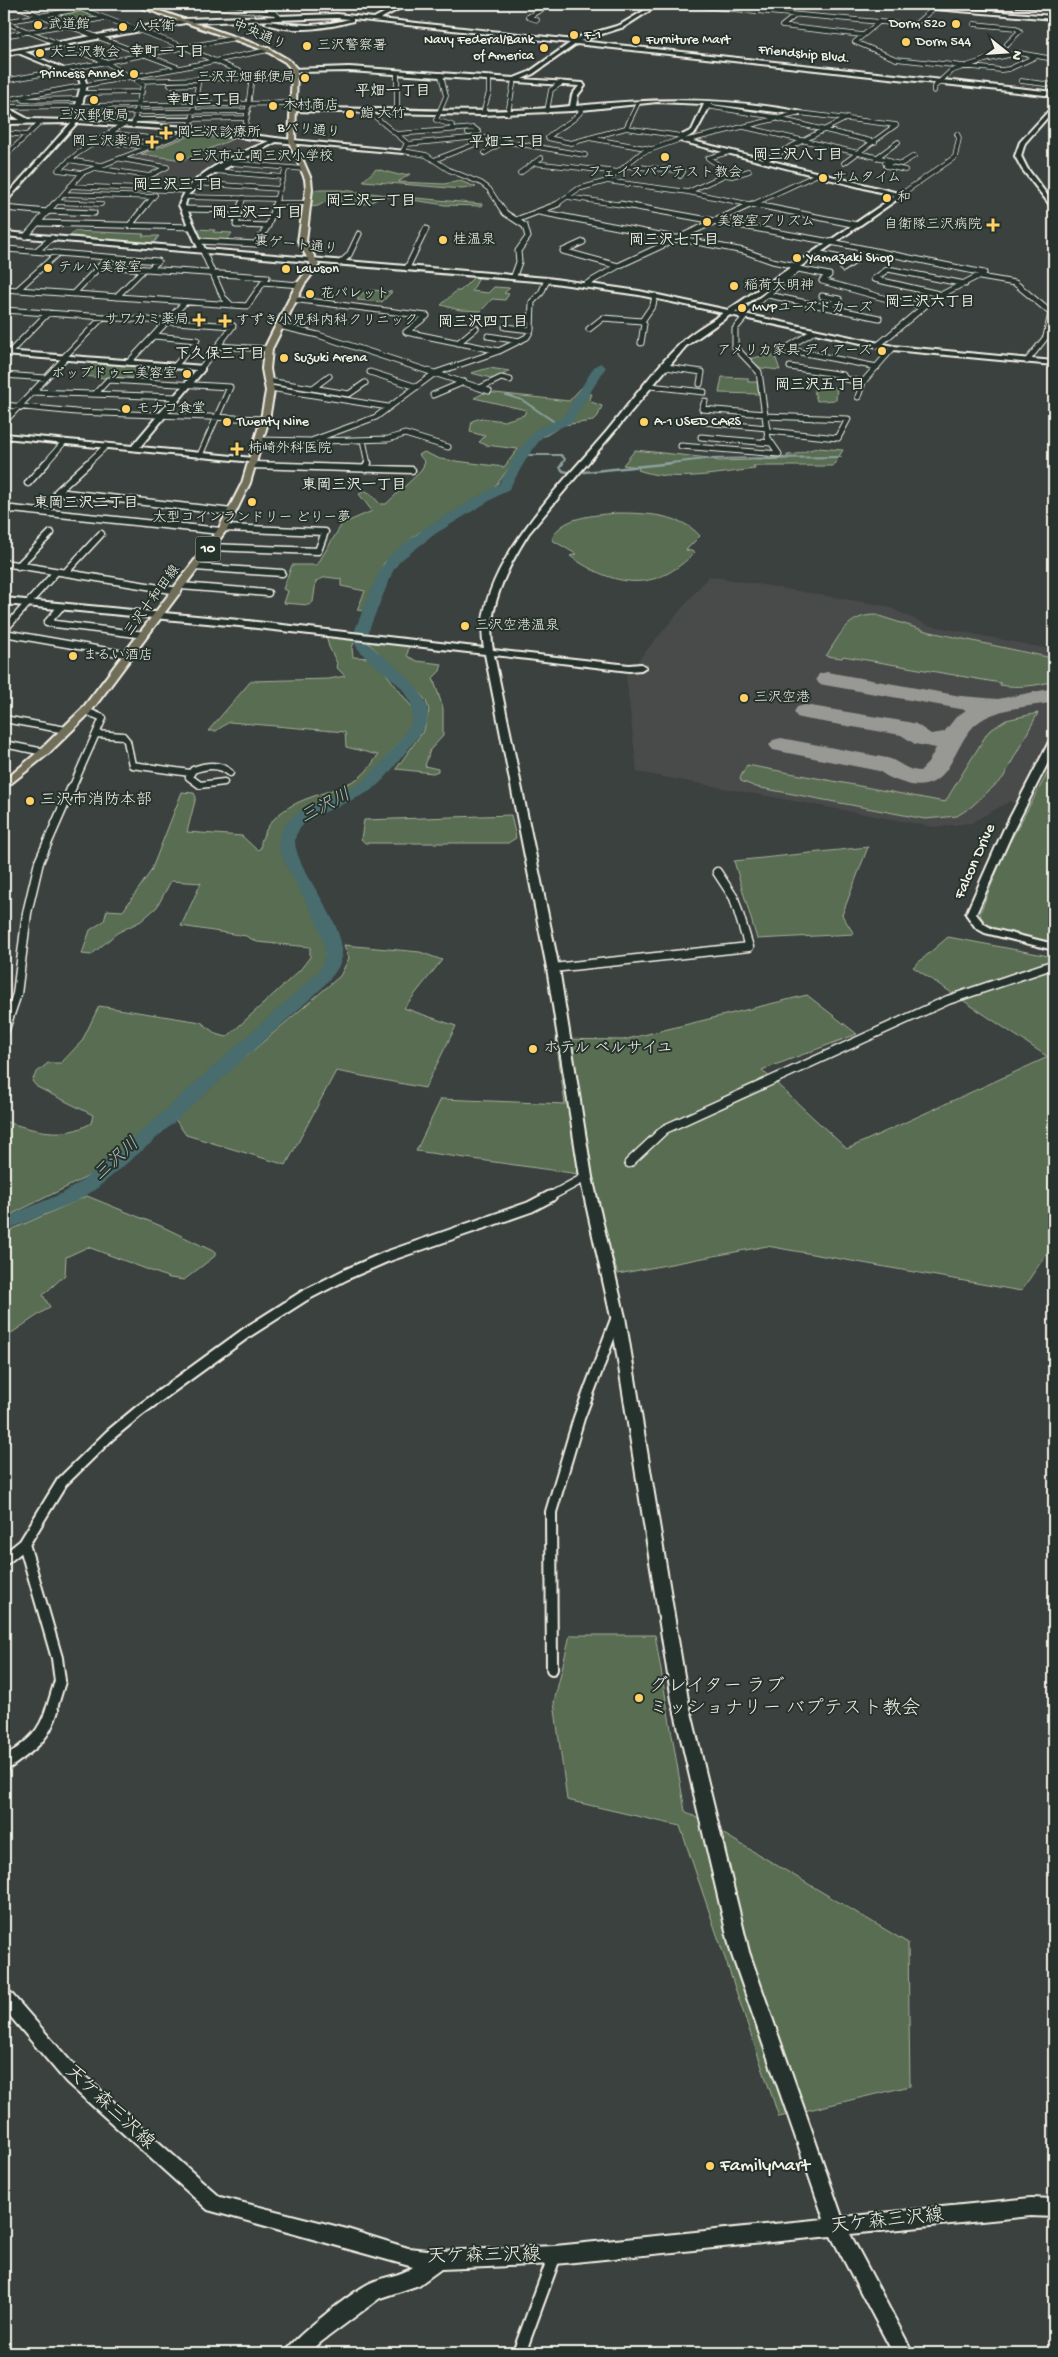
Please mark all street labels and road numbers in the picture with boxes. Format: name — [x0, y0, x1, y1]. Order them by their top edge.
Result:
street label: 中央通り — [230, 17, 288, 55]
street label: Friendship Blvd. — [756, 42, 851, 68]
street label: Bバリ通り — [276, 120, 341, 142]
street label: 裏ゲート通り — [253, 233, 339, 259]
road number: 10 — [196, 536, 220, 562]
street label: 三沢十和田線 — [121, 562, 185, 640]
street label: Falcon Drive — [951, 821, 1001, 904]
street label: 天ケ森三沢線 — [59, 2060, 159, 2155]
street label: 天ケ森三沢線 — [829, 2204, 945, 2239]
street label: 天ケ森三沢線 — [427, 2244, 541, 2269]

